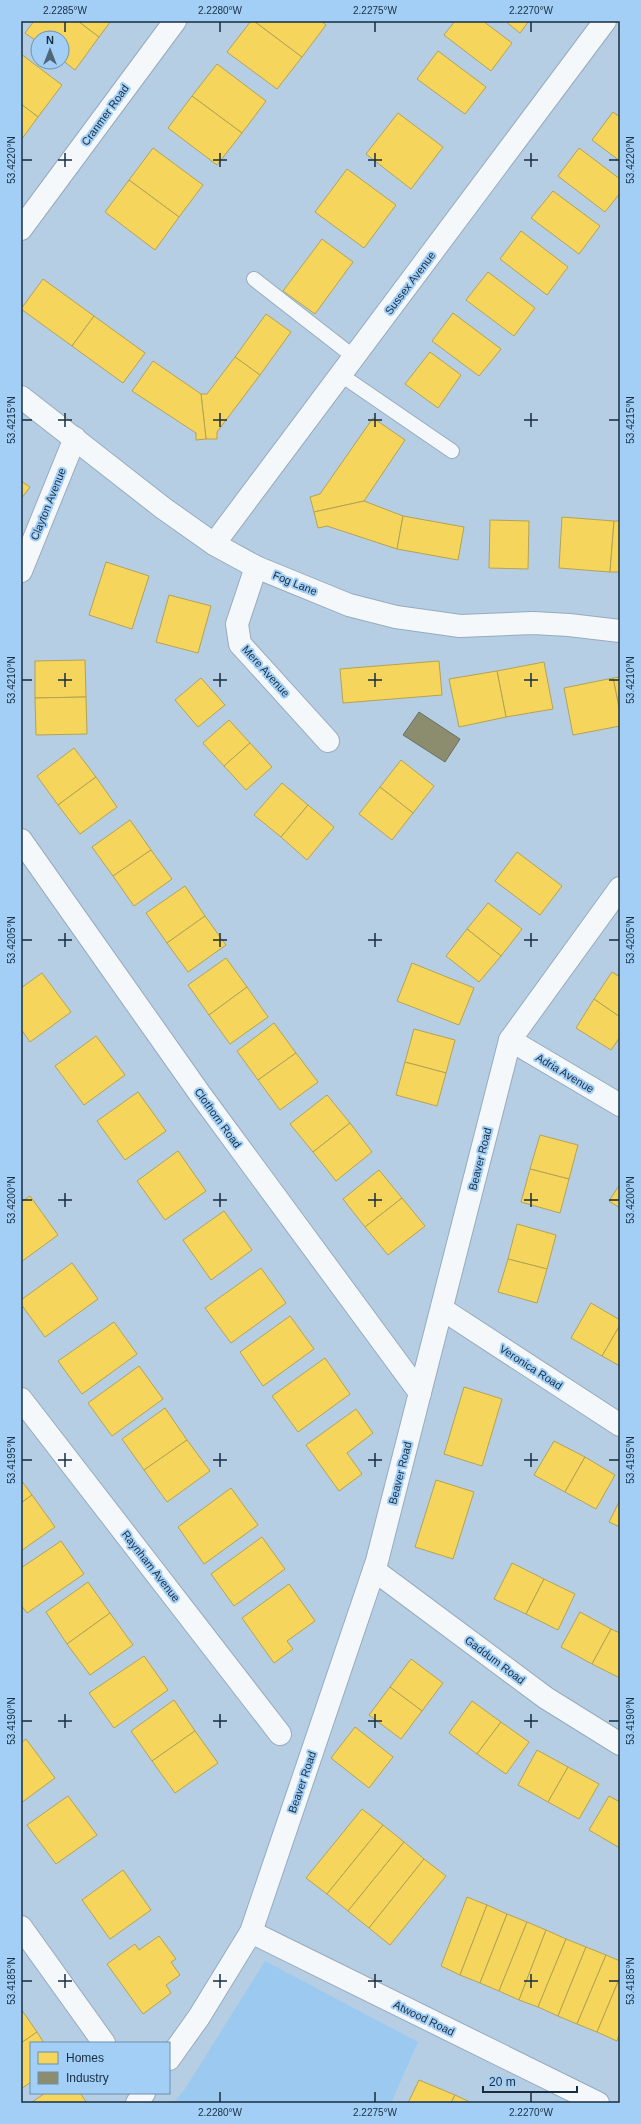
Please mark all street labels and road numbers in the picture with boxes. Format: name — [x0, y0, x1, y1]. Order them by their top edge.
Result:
street label: Cranmer Road — [79, 82, 131, 148]
street label: Sussex Avenue — [382, 249, 438, 317]
street label: Clayton Avenue — [28, 466, 68, 542]
street label: Fog Lane — [271, 569, 319, 597]
street label: Mere Avenue — [240, 643, 292, 699]
street label: Adria Avenue — [534, 1051, 596, 1095]
street label: Clothorn Road — [192, 1086, 244, 1150]
street label: Beaver Road — [466, 1126, 494, 1192]
street label: Veronica Road — [497, 1342, 565, 1392]
street label: Beaver Road — [386, 1440, 414, 1506]
street label: Raynham Avenue — [120, 1528, 182, 1604]
street label: Gaddum Road — [463, 1634, 527, 1686]
street label: Beaver Road — [286, 1750, 318, 1814]
street label: Atwood Road — [392, 1998, 456, 2038]

